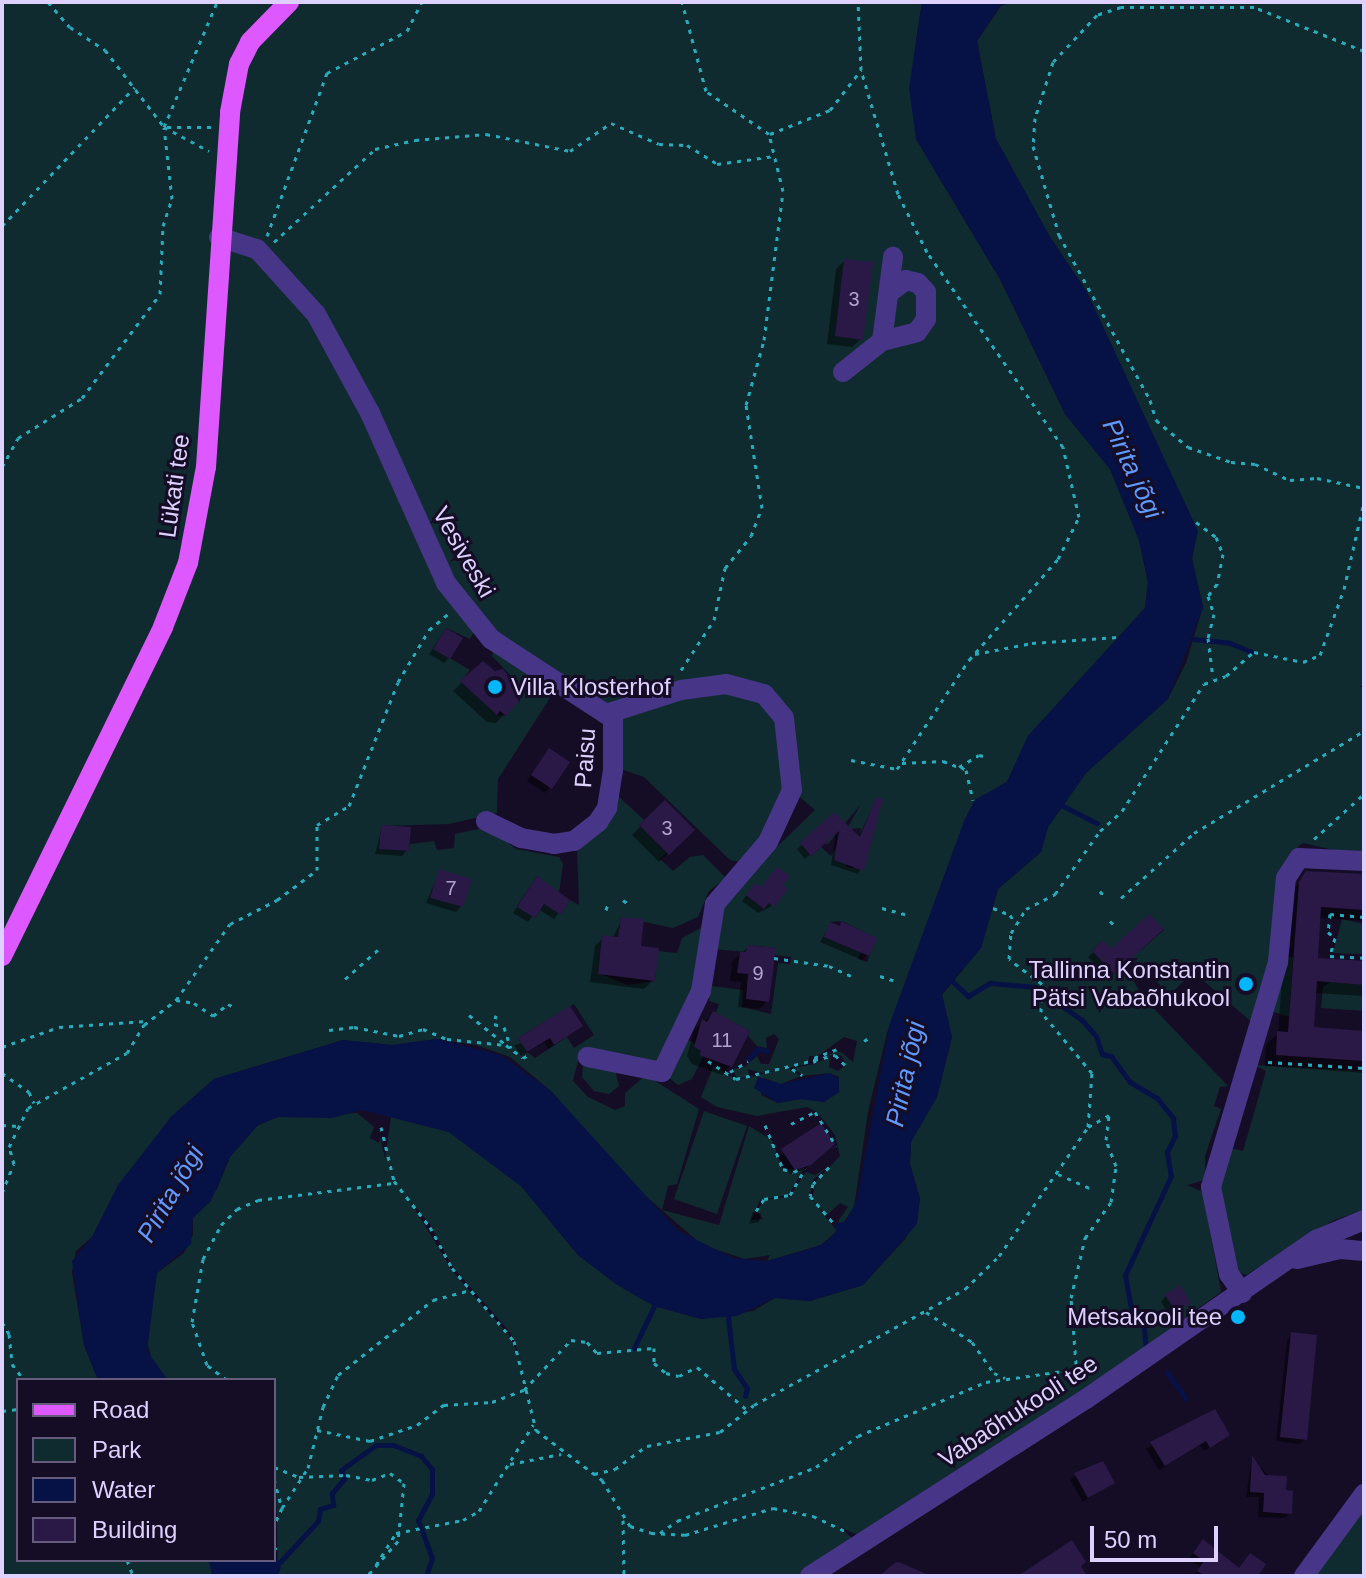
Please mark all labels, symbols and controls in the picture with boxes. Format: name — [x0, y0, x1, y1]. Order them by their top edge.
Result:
house number: 3 — [848, 287, 860, 311]
water label: Pirita jõgi — [1095, 414, 1169, 524]
street label: Lükati tee — [152, 432, 196, 540]
street label: Vesiveski — [427, 501, 501, 603]
place label: Villa Klosterhof — [511, 673, 671, 701]
marker: Villa Klosterhof — [486, 678, 504, 696]
street label: Paisu — [569, 727, 601, 789]
house number: 3 — [661, 816, 673, 840]
house number: 7 — [445, 876, 457, 900]
place label: Tallinna Konstantin Pätsi Vabaõhukool — [1029, 956, 1230, 1012]
house number: 9 — [752, 961, 764, 985]
marker: Tallinna Konstantin Pätsi Vabaõhukool — [1237, 975, 1255, 993]
water label: Pirita jõgi — [880, 1018, 932, 1130]
house number: 11 — [712, 1028, 732, 1052]
water label: Pirita jõgi — [131, 1140, 211, 1248]
place label: Metsakooli tee — [1067, 1303, 1222, 1331]
marker: Metsakooli tee — [1229, 1308, 1247, 1326]
street label: Vabaõhukooli tee — [933, 1349, 1103, 1473]
legend — [16, 1378, 276, 1562]
text: Road — [92, 1396, 149, 1423]
text: Park — [92, 1436, 141, 1463]
text: Water — [92, 1476, 155, 1503]
scale bar — [1094, 1510, 1222, 1560]
text: Building — [92, 1516, 177, 1543]
text: 50 m — [1104, 1526, 1157, 1553]

